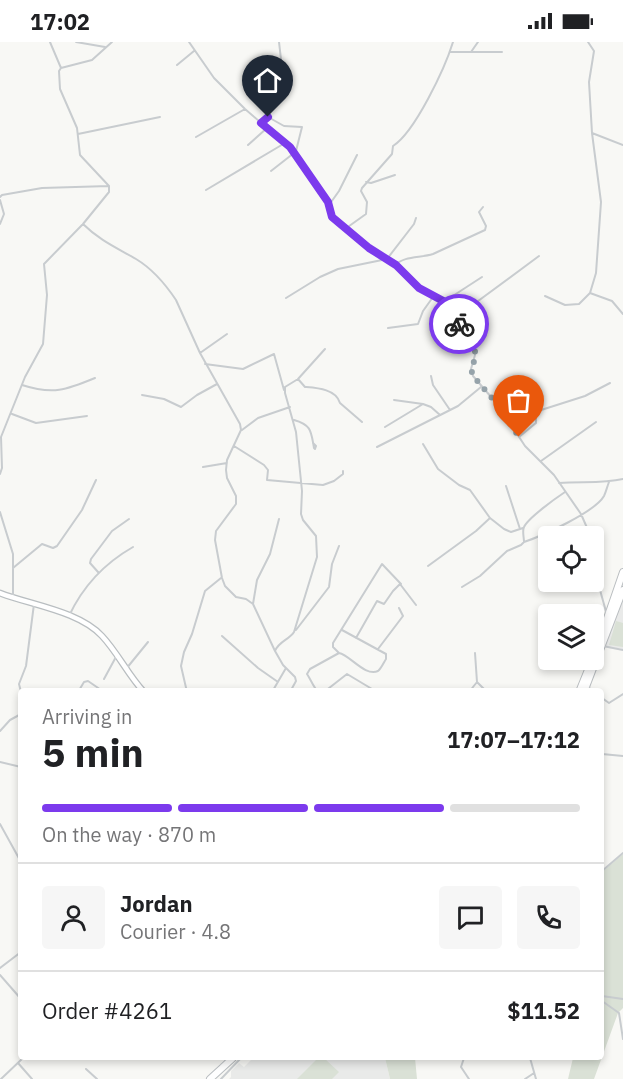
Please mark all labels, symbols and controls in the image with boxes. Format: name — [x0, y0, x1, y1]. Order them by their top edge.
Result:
text: 17:02 — [30, 7, 90, 36]
pin — [242, 55, 293, 117]
icon: home — [251, 64, 284, 97]
courier — [429, 294, 489, 354]
icon: bike — [443, 308, 476, 341]
pin — [493, 375, 544, 437]
icon: bag — [502, 384, 535, 417]
map controls — [538, 526, 604, 670]
button: locate — [538, 526, 604, 592]
button: layers — [538, 604, 604, 670]
text: Arriving in — [42, 703, 132, 730]
text: 17:07–17:12 — [447, 725, 580, 754]
text: 5 min — [42, 727, 144, 778]
text: On the way · 870 m — [42, 821, 216, 848]
button: person — [42, 886, 105, 949]
button: chat — [439, 886, 502, 949]
button: phone — [517, 886, 580, 949]
text: Jordan — [120, 889, 193, 918]
text: Courier · 4.8 — [120, 918, 231, 945]
text: Order #4261 — [42, 996, 172, 1025]
text: $11.52 — [507, 996, 580, 1025]

